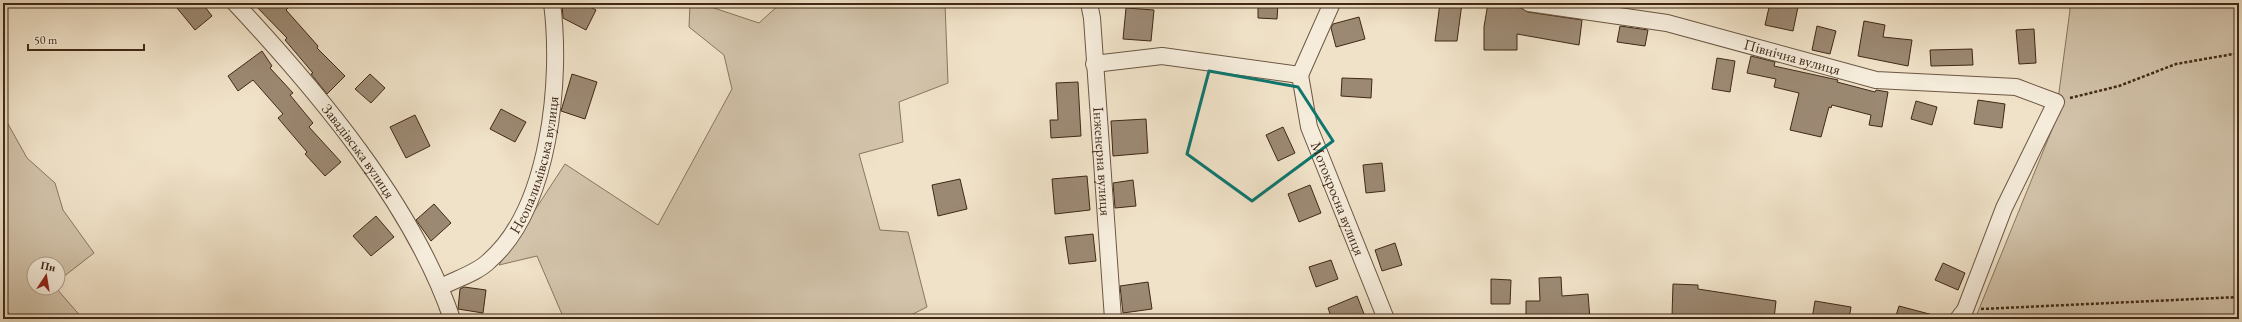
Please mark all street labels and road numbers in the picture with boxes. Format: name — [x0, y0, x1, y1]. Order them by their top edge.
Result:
street label: Північна вулиця — [1742, 34, 1843, 79]
street label: Неопалимівська вулиця — [505, 95, 562, 237]
street label: Завадівська вулиця — [318, 100, 400, 202]
street label: Інженерна вулиця — [1089, 106, 1116, 217]
street label: Мотокросна вулиця — [1307, 139, 1370, 259]

